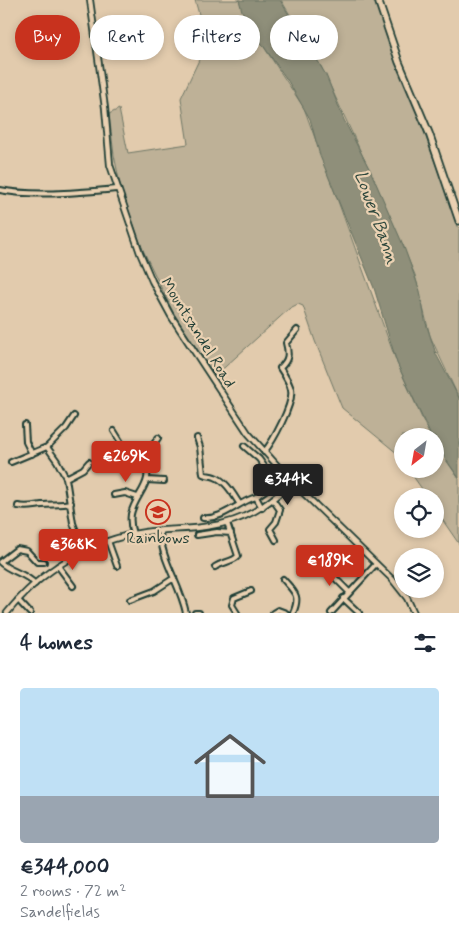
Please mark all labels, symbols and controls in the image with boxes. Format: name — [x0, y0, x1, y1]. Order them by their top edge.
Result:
chip: Buy — [15, 15, 80, 60]
chip: Rent — [90, 15, 164, 60]
chip: Filters — [174, 15, 260, 60]
chip: New — [270, 15, 338, 60]
water label: Lower Bann — [348, 167, 404, 267]
street label: Mountsandel Road — [155, 274, 240, 392]
north arrow — [394, 428, 444, 478]
map controls — [394, 428, 444, 598]
pin: €269K — [91, 440, 161, 483]
text: €269K — [103, 446, 149, 467]
pin: €344K — [253, 464, 323, 506]
text: €344K — [264, 469, 312, 490]
button: locate — [394, 488, 444, 538]
school or university icon: Rainbows — [145, 499, 171, 525]
pin: €368K — [38, 528, 108, 571]
place label: Rainbows — [126, 528, 190, 549]
text: €368K — [50, 534, 96, 555]
pin: €189K — [295, 544, 365, 587]
button: layers — [394, 548, 444, 598]
text: €189K — [307, 550, 353, 571]
text: 4 homes — [20, 629, 93, 657]
icon: filters — [411, 629, 439, 657]
icon: home — [185, 721, 275, 811]
text: €344,000 — [20, 853, 109, 881]
text: 2 rooms · 72 m² — [20, 881, 126, 902]
text: Sandelfields — [20, 902, 100, 923]

